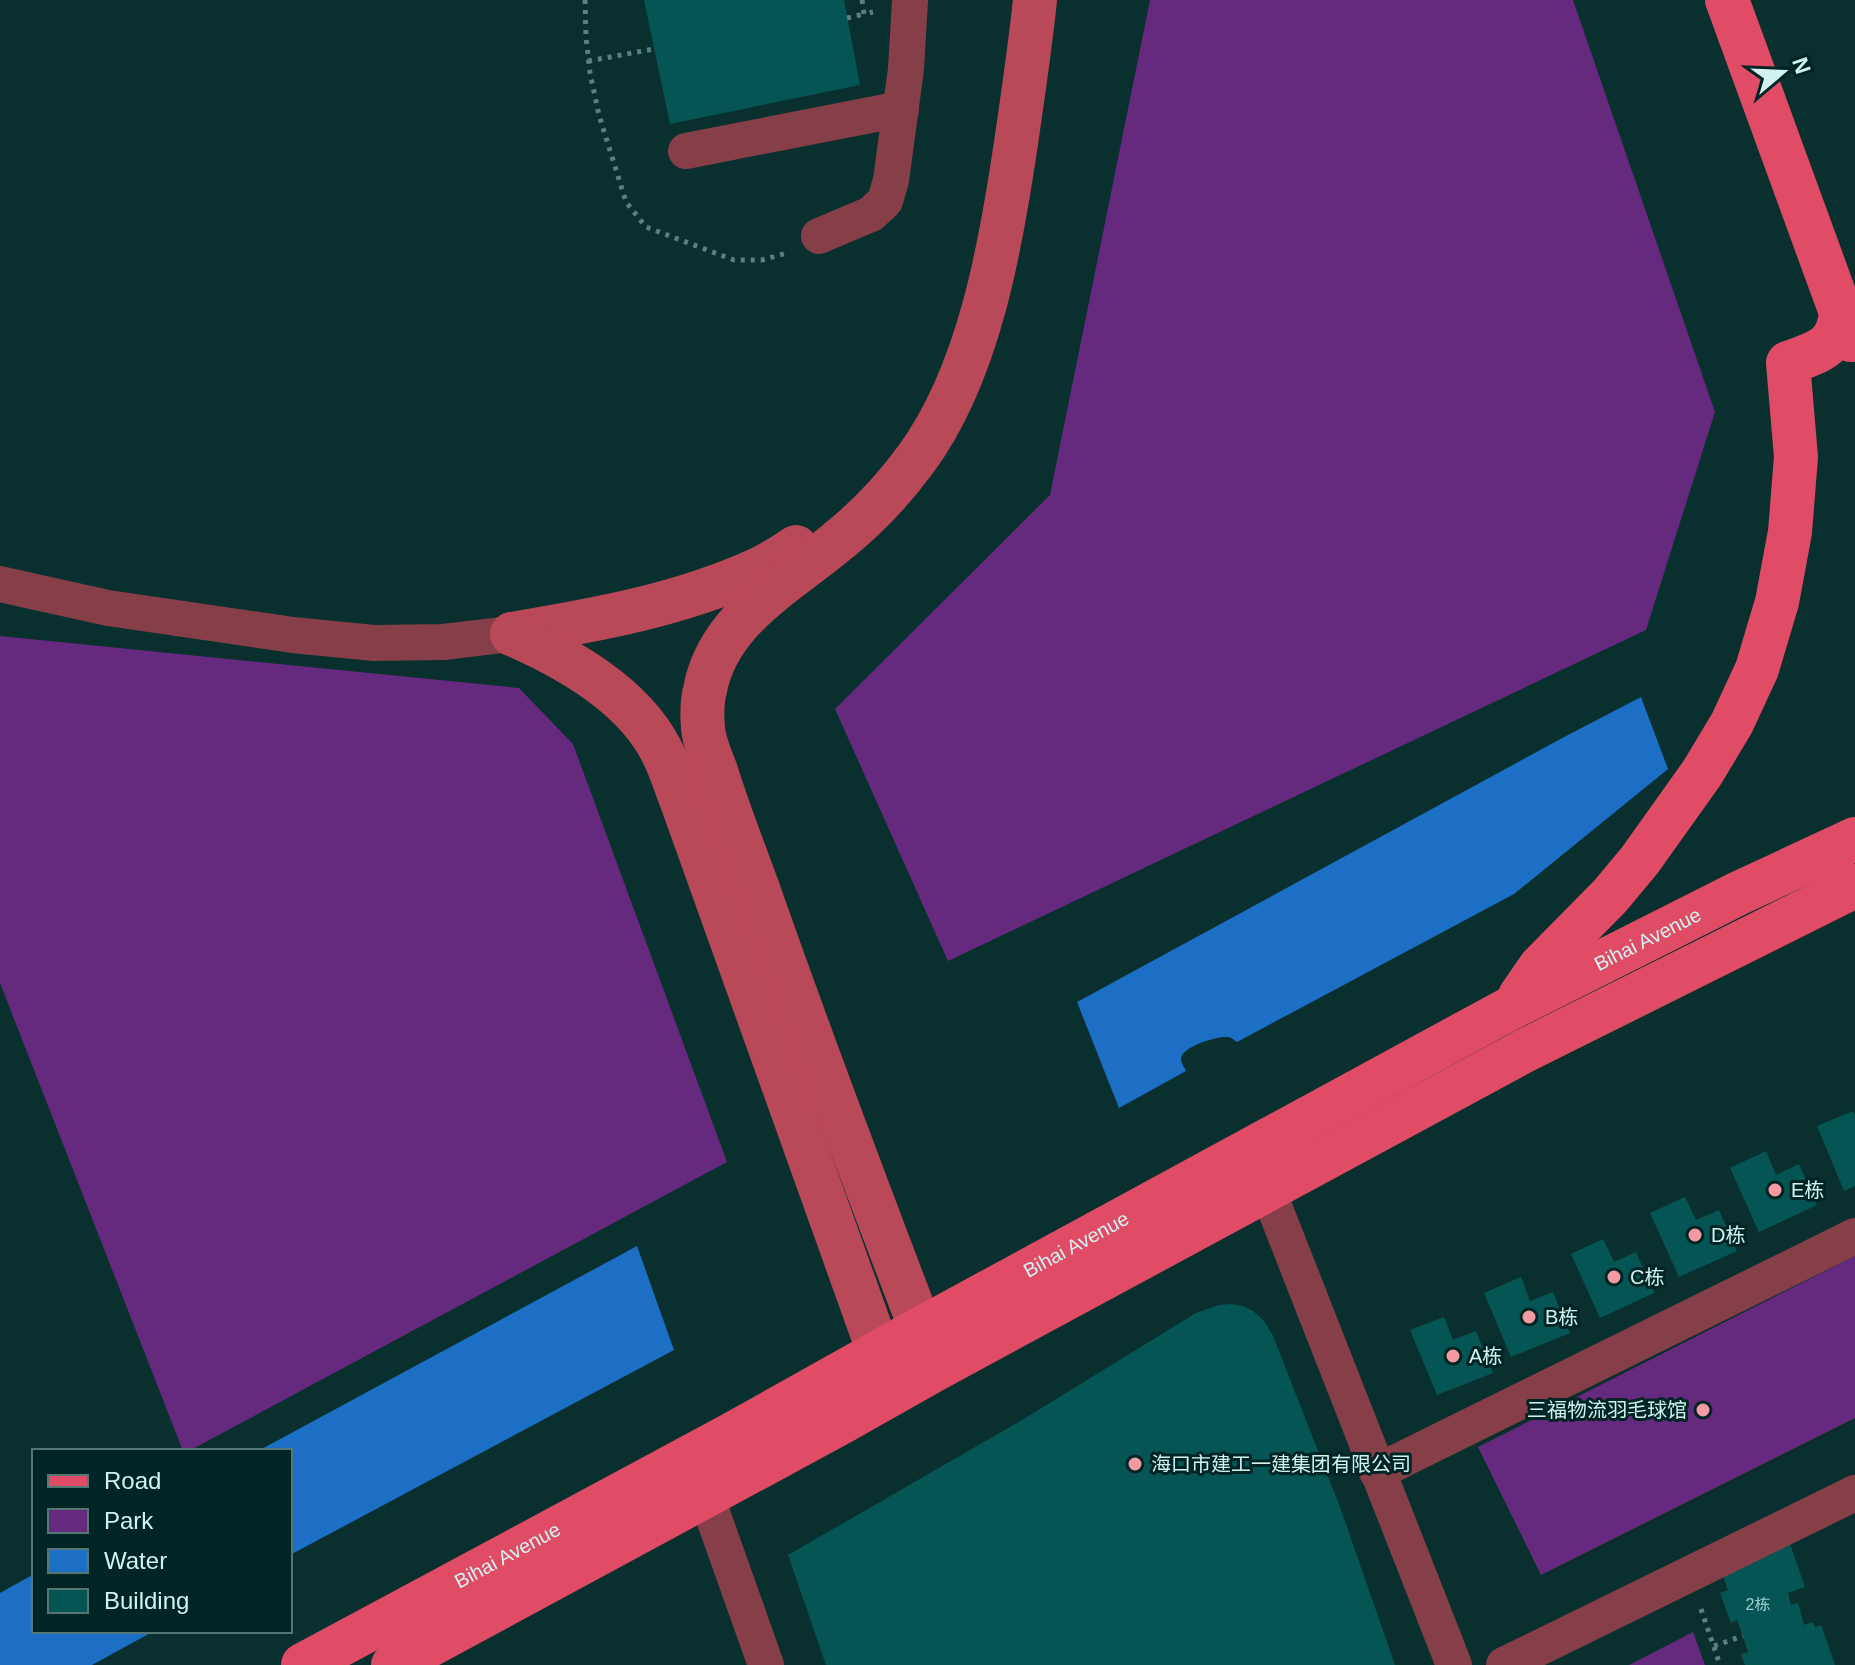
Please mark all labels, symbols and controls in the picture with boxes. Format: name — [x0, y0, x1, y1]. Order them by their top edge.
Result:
north arrow — [1743, 32, 1823, 112]
text: N — [1787, 54, 1816, 77]
street label: Bihai Avenue — [1591, 903, 1704, 975]
place label: E栋 — [1791, 1179, 1824, 1201]
marker: E栋 — [1766, 1181, 1784, 1199]
street label: Bihai Avenue — [1020, 1207, 1132, 1282]
place label: D栋 — [1711, 1224, 1745, 1246]
marker: D栋 — [1686, 1226, 1704, 1244]
place label: C栋 — [1630, 1266, 1664, 1288]
marker: C栋 — [1605, 1268, 1623, 1286]
place label: B栋 — [1545, 1306, 1578, 1328]
marker: B栋 — [1520, 1308, 1538, 1326]
place label: A栋 — [1469, 1345, 1502, 1367]
marker: A栋 — [1444, 1347, 1462, 1365]
place label: 三福物流羽毛球馆 — [1527, 1399, 1687, 1421]
marker: 三福物流羽毛球馆 — [1694, 1401, 1712, 1419]
legend — [32, 1449, 292, 1633]
place label: 海口市建工一建集团有限公司 — [1151, 1453, 1411, 1475]
marker: 海口市建工一建集团有限公司 — [1126, 1455, 1144, 1473]
text: Road — [104, 1467, 161, 1494]
text: Park — [104, 1507, 154, 1534]
street label: Bihai Avenue — [451, 1518, 564, 1592]
text: Water — [104, 1547, 167, 1574]
text: Building — [104, 1587, 189, 1614]
house number: 2栋 — [1746, 1596, 1770, 1613]

